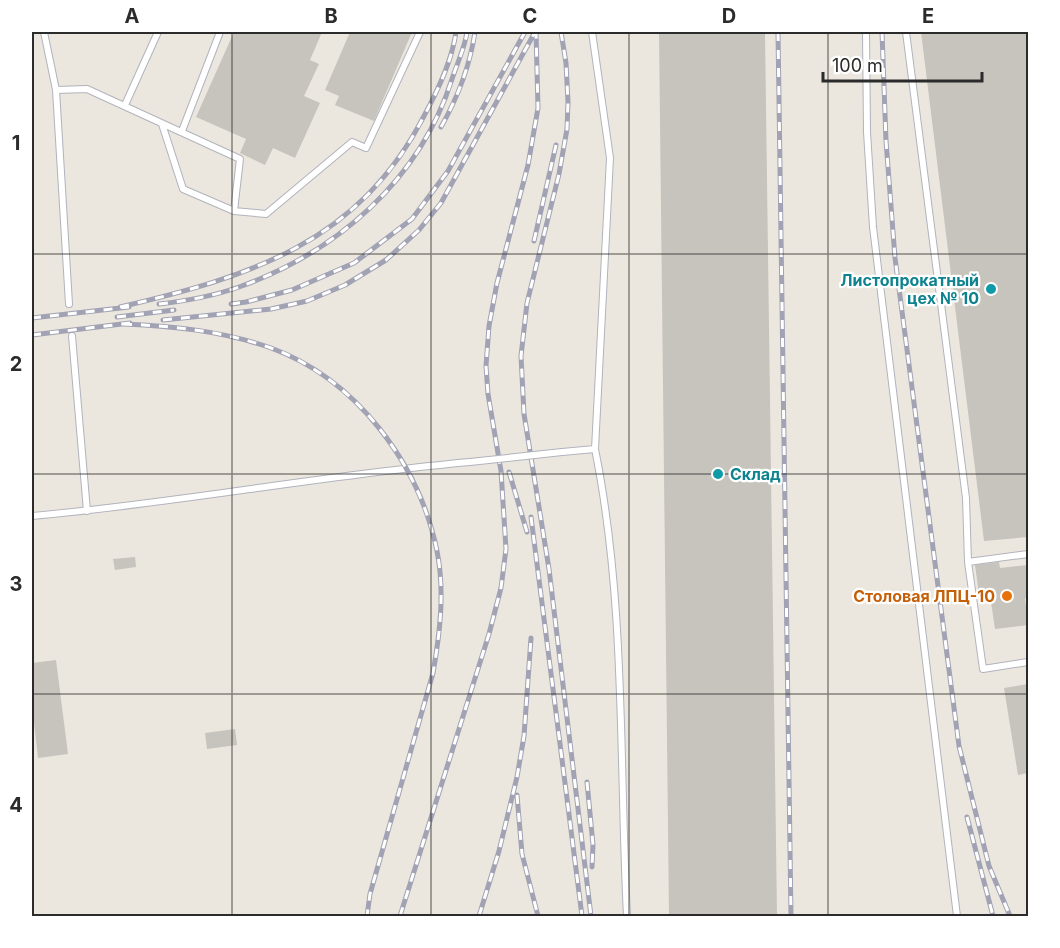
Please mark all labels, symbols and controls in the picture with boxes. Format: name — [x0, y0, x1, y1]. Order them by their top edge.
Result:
text: A — [125, 4, 140, 28]
text: B — [324, 4, 338, 28]
text: C — [523, 4, 537, 28]
text: D — [722, 4, 736, 28]
text: E — [922, 4, 934, 28]
scale bar — [823, 45, 982, 83]
text: 100 m — [832, 55, 883, 76]
text: 1 — [12, 131, 20, 155]
place label: Листопрокатный цех № 10 — [841, 270, 979, 308]
marker: Листопрокатный цех № 10 — [984, 282, 998, 296]
text: 2 — [10, 352, 22, 376]
place label: Склад — [730, 464, 781, 484]
marker: Склад — [711, 467, 725, 481]
text: 3 — [10, 572, 22, 596]
place label: Столовая ЛПЦ-10 — [853, 586, 995, 606]
marker: Столовая ЛПЦ-10 — [1000, 589, 1014, 603]
text: 4 — [9, 793, 23, 817]

